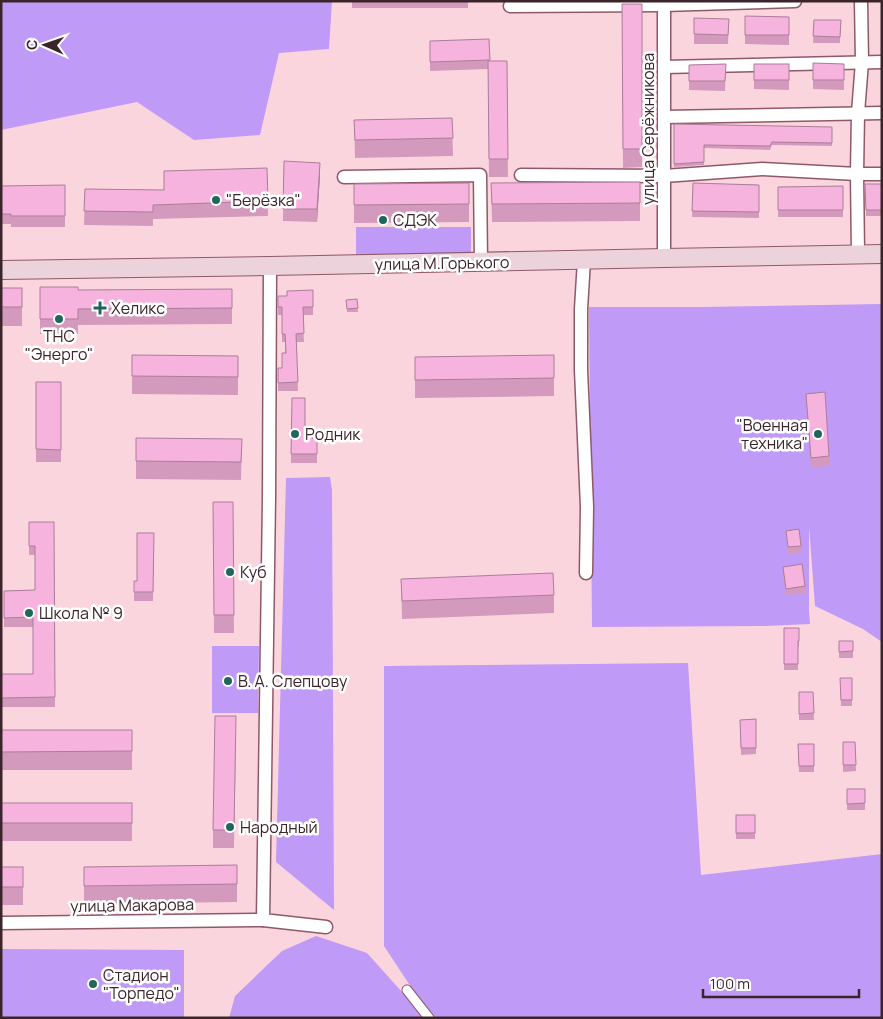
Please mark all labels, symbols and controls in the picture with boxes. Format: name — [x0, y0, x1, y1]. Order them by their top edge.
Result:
north arrow — [20, 20, 70, 70]
text: С — [22, 39, 41, 50]
street label: улица Серёжникова — [637, 53, 659, 205]
place label: "Берёзка" — [226, 189, 301, 211]
marker: "Берёзка" — [210, 194, 222, 206]
place label: СДЭК — [393, 209, 437, 231]
marker: СДЭК — [377, 214, 389, 226]
street label: улица М.Горького — [375, 251, 509, 275]
place label: Хеликс — [111, 297, 165, 319]
marker: Хеликс — [93, 301, 107, 315]
marker: ТНС "Энерго" — [53, 313, 65, 325]
place label: ТНС "Энерго" — [25, 325, 93, 365]
place label: "Военная техника" — [736, 414, 808, 454]
place label: Родник — [305, 423, 361, 445]
marker: Родник — [289, 428, 301, 440]
marker: "Военная техника" — [812, 428, 824, 440]
place label: Куб — [240, 561, 267, 583]
marker: Куб — [224, 566, 236, 578]
place label: Школа № 9 — [39, 602, 123, 624]
marker: Школа № 9 — [23, 607, 35, 619]
place label: В. А. Слепцову — [238, 670, 348, 692]
marker: В. А. Слепцову — [222, 675, 234, 687]
place label: Народный — [240, 816, 318, 838]
marker: Народный — [224, 821, 236, 833]
street label: улица Макарова — [70, 893, 194, 917]
place label: Стадион "Торпедо" — [103, 964, 180, 1004]
scale bar — [703, 966, 859, 998]
text: 100 m — [710, 973, 750, 994]
marker: Стадион "Торпедо" — [87, 978, 99, 990]

